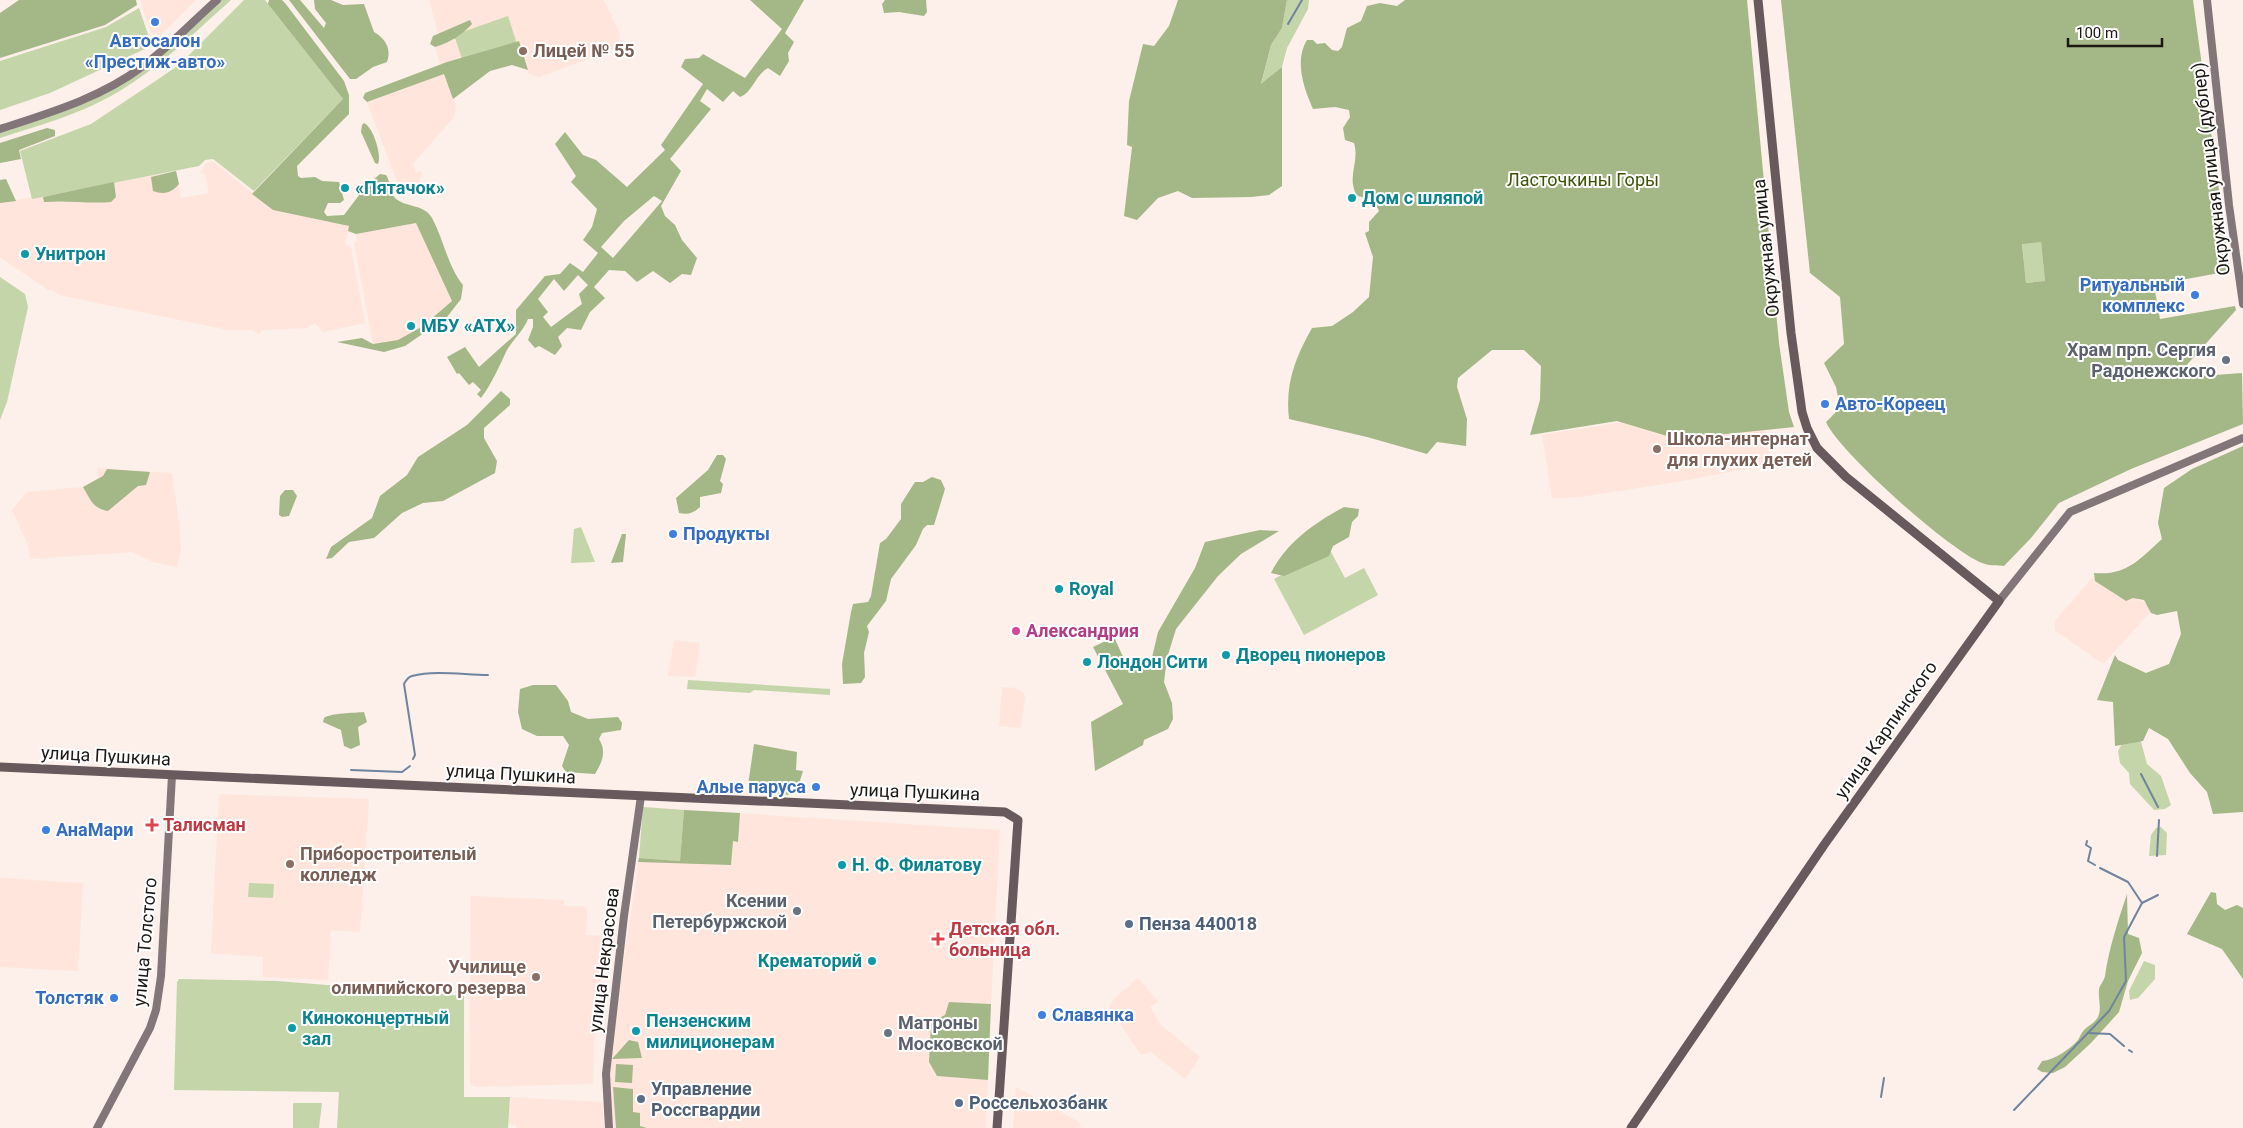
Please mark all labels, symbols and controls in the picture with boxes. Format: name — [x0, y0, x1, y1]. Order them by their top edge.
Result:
scale bar — [2068, 15, 2162, 47]
marker: Автосалон «Престиж-авто» — [149, 16, 161, 28]
text: 100 m — [2076, 24, 2118, 42]
place label: Автосалон «Престиж-авто» — [85, 30, 225, 72]
place label: Лицей № 55 — [533, 40, 635, 61]
marker: Лицей № 55 — [517, 45, 529, 57]
street label: Окружная улица (дублер) — [2187, 61, 2235, 277]
park label: Ласточкины Горы — [1507, 169, 1659, 190]
place label: «Пятачок» — [355, 177, 445, 198]
street label: Окружная улица — [1748, 178, 1783, 318]
marker: «Пятачок» — [339, 182, 351, 194]
place label: Дом с шляпой — [1362, 187, 1483, 208]
marker: Дом с шляпой — [1346, 192, 1358, 204]
place label: Унитрон — [35, 243, 106, 264]
marker: Унитрон — [19, 248, 31, 260]
place label: Ритуальный комплекс — [2080, 274, 2185, 316]
marker: Ритуальный комплекс — [2189, 289, 2201, 301]
place label: МБУ «АТХ» — [421, 315, 515, 336]
marker: МБУ «АТХ» — [405, 320, 417, 332]
place label: Храм прп. Сергия Радонежского — [2067, 339, 2216, 381]
marker: Храм прп. Сергия Радонежского — [2220, 354, 2232, 366]
place label: Авто-Кореец — [1835, 393, 1945, 414]
marker: Авто-Кореец — [1819, 398, 1831, 410]
place label: Школа-интернат для глухих детей — [1667, 428, 1812, 470]
marker: Школа-интернат для глухих детей — [1651, 443, 1663, 455]
place label: Продукты — [683, 523, 770, 544]
marker: Продукты — [667, 528, 679, 540]
place label: Royal — [1069, 578, 1114, 599]
marker: Royal — [1053, 583, 1065, 595]
place label: Александрия — [1026, 620, 1139, 641]
marker: Александрия — [1010, 625, 1022, 637]
place label: Дворец пионеров — [1236, 644, 1386, 665]
marker: Дворец пионеров — [1220, 649, 1232, 661]
place label: Лондон Сити — [1097, 651, 1208, 672]
marker: Лондон Сити — [1081, 656, 1093, 668]
street label: улица Карпинского — [1830, 657, 1941, 803]
street label: улица Пушкина — [41, 742, 172, 769]
street label: улица Пушкина — [446, 760, 577, 787]
place label: Алые паруса — [697, 776, 806, 797]
street label: улица Пушкина — [850, 779, 980, 804]
marker: Алые паруса — [810, 781, 822, 793]
place label: Талисман — [163, 814, 246, 835]
marker: Талисман — [145, 818, 159, 832]
place label: АнаМари — [56, 819, 133, 840]
marker: АнаМари — [40, 824, 52, 836]
place label: Приборостроителый колледж — [300, 843, 476, 885]
place label: Н. Ф. Филатову — [852, 854, 983, 875]
marker: Приборостроителый колледж — [284, 858, 296, 870]
marker: Н. Ф. Филатову — [836, 859, 848, 871]
street label: улица Толстого — [128, 877, 161, 1007]
street label: улица Некрасова — [584, 886, 623, 1034]
place label: Ксении Петербуржской — [652, 890, 787, 932]
marker: Ксении Петербуржской — [791, 905, 803, 917]
place label: Пенза 440018 — [1139, 913, 1257, 934]
place label: Детская обл. больница — [949, 918, 1060, 960]
marker: Пенза 440018 — [1123, 918, 1135, 930]
marker: Детская обл. больница — [931, 932, 945, 946]
place label: Крематорий — [758, 950, 862, 971]
marker: Крематорий — [866, 955, 878, 967]
place label: Училище олимпийского резерва — [331, 956, 526, 998]
marker: Училище олимпийского резерва — [530, 971, 542, 983]
place label: Толстяк — [35, 987, 105, 1008]
marker: Толстяк — [108, 992, 120, 1004]
place label: Славянка — [1052, 1004, 1134, 1025]
place label: Киноконцертный зал — [302, 1007, 449, 1049]
marker: Славянка — [1036, 1009, 1048, 1021]
place label: Пензенским милиционерам — [646, 1010, 775, 1052]
place label: Матроны Московской — [898, 1012, 1003, 1054]
marker: Киноконцертный зал — [286, 1022, 298, 1034]
marker: Пензенским милиционерам — [630, 1025, 642, 1037]
marker: Матроны Московской — [882, 1027, 894, 1039]
place label: Управление Россгвардии — [651, 1078, 760, 1120]
place label: Россельхозбанк — [969, 1092, 1109, 1113]
marker: Управление Россгвардии — [635, 1093, 647, 1105]
marker: Россельхозбанк — [953, 1097, 965, 1109]

